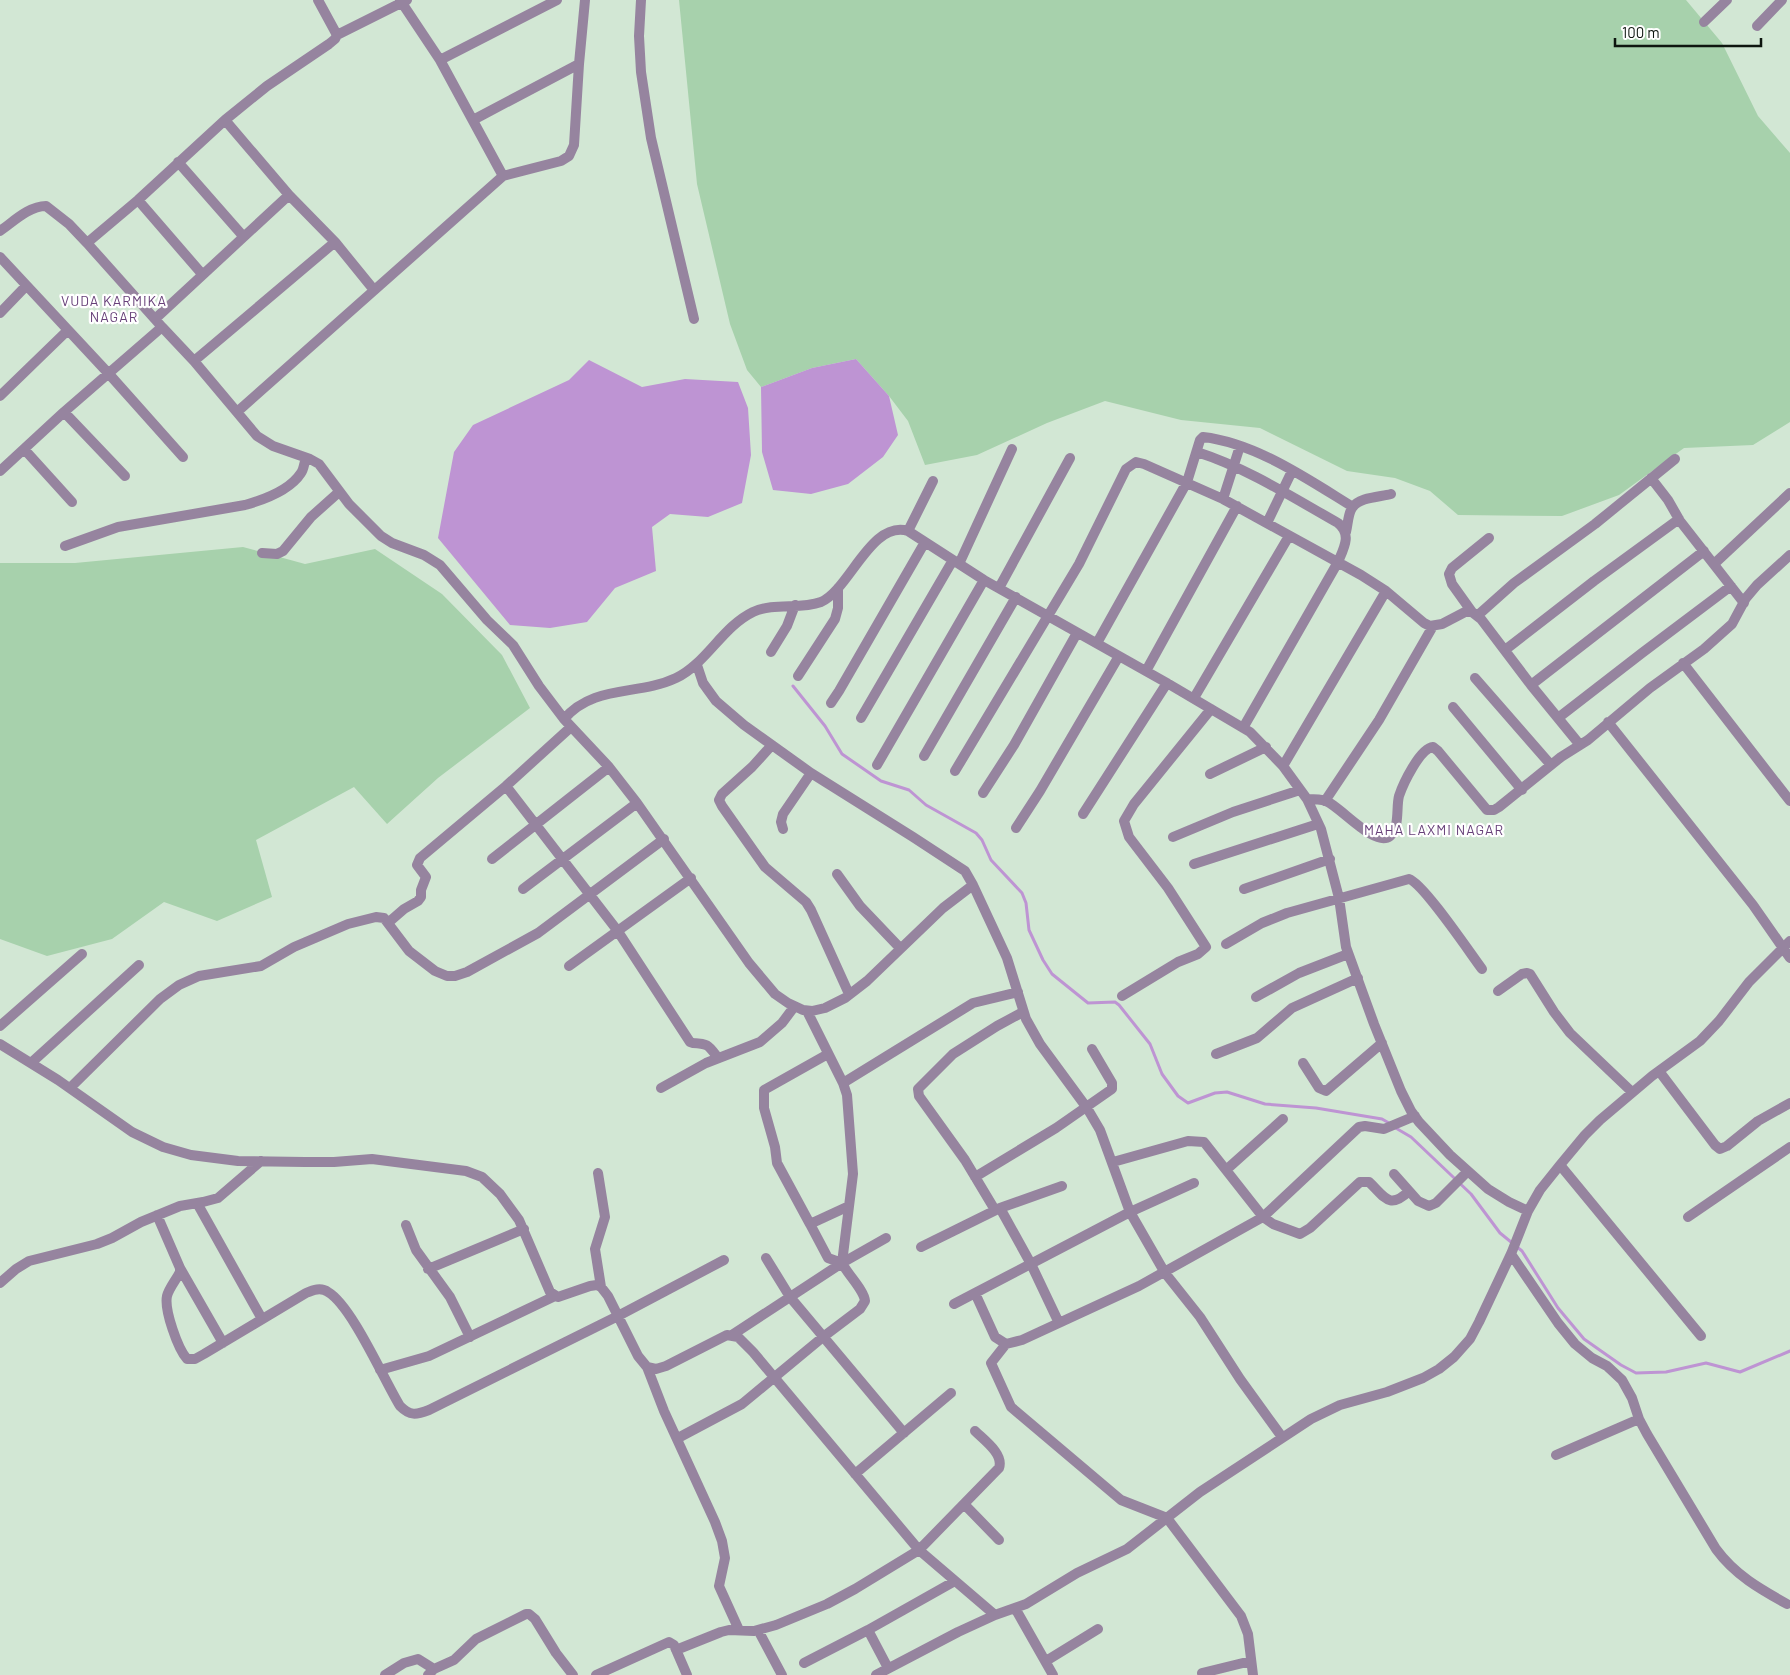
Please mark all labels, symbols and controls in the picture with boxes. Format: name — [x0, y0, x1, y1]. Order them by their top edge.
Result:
scale bar — [1615, 15, 1761, 47]
text: 100 m — [1622, 23, 1660, 41]
district label: VUDA KARMIKA NAGAR — [61, 292, 167, 325]
district label: MAHA LAXMI NAGAR — [1364, 821, 1504, 838]

